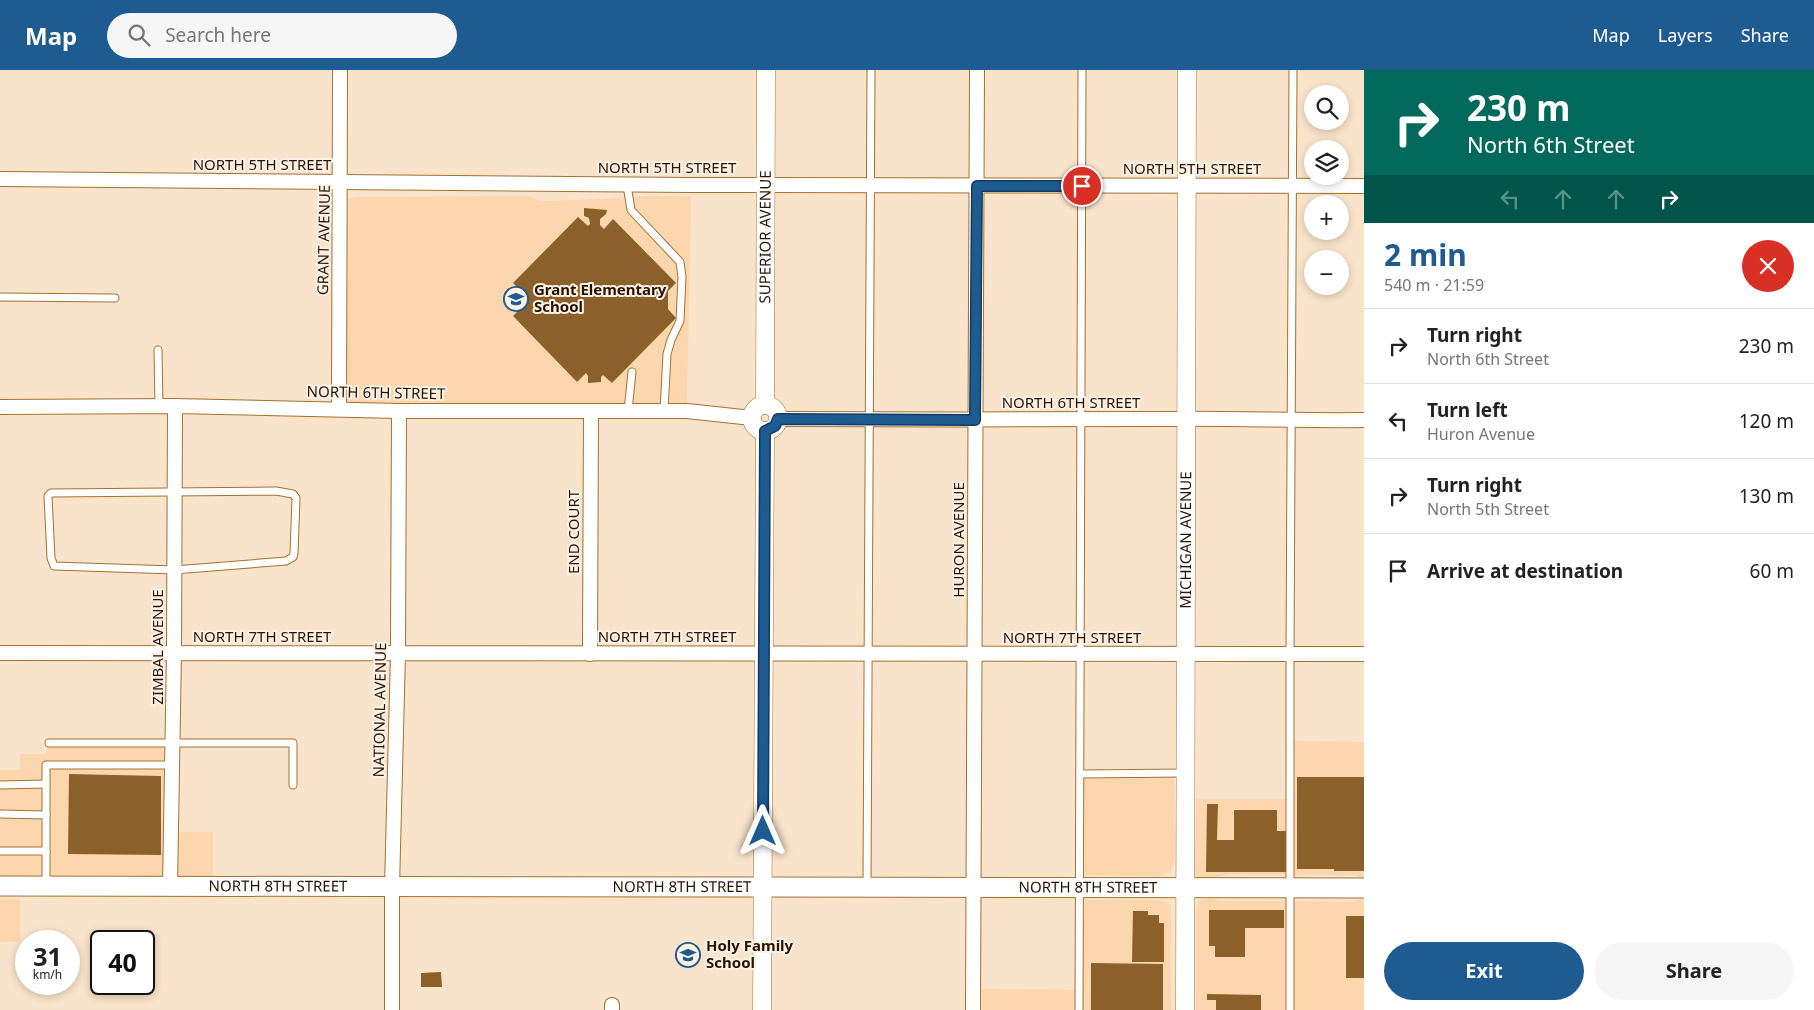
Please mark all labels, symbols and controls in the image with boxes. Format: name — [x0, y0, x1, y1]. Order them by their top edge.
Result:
search box — [107, 13, 457, 58]
text: Map — [25, 19, 77, 52]
icon: search — [125, 21, 153, 49]
text: Search here — [165, 22, 271, 48]
text: Map — [1592, 23, 1630, 47]
text: Layers — [1658, 23, 1713, 47]
text: Share — [1741, 23, 1789, 47]
text: 230 m — [1467, 84, 1570, 131]
map controls — [1304, 85, 1349, 295]
button: search — [1304, 85, 1349, 130]
icon: right — [1384, 90, 1449, 155]
text: North 6th Street — [1467, 129, 1635, 159]
button: layers — [1304, 140, 1349, 185]
street label: NORTH 5TH STREET — [193, 154, 332, 174]
street label: NORTH 5TH STREET — [598, 157, 737, 177]
street label: NORTH 5TH STREET — [1123, 158, 1262, 178]
pin — [1061, 165, 1103, 207]
street label: SUPERIOR AVENUE — [754, 170, 775, 304]
icon: arrive — [1068, 172, 1096, 200]
street label: GRANT AVENUE — [312, 185, 334, 295]
icon: left — [1496, 185, 1524, 213]
icon: ahead — [1549, 185, 1577, 213]
icon: ahead — [1602, 185, 1630, 213]
icon: right — [1655, 185, 1683, 213]
button: + — [1304, 195, 1349, 240]
text: 2 min — [1384, 234, 1467, 275]
button: close — [1742, 240, 1794, 292]
button: − — [1304, 250, 1349, 295]
text: 540 m · 21:59 — [1384, 274, 1484, 296]
place label: Grant Elementary School — [534, 279, 667, 316]
school or university icon: Grant Elementary School — [503, 286, 529, 312]
text: Turn right — [1427, 322, 1522, 348]
icon: right — [1384, 332, 1412, 360]
text: 230 m — [1739, 333, 1794, 359]
text: North 6th Street — [1427, 348, 1549, 370]
street label: NORTH 6TH STREET — [307, 381, 446, 403]
street label: NORTH 6TH STREET — [1002, 392, 1141, 412]
text: Turn left — [1427, 397, 1508, 423]
icon: left — [1384, 407, 1412, 435]
text: 120 m — [1739, 408, 1794, 434]
text: Huron Avenue — [1427, 423, 1535, 445]
street label: MICHIGAN AVENUE — [1175, 471, 1195, 609]
text: Turn right — [1427, 472, 1522, 498]
street label: HURON AVENUE — [948, 482, 968, 598]
icon: right — [1384, 482, 1412, 510]
text: 130 m — [1739, 483, 1794, 509]
street label: END COURT — [563, 489, 583, 574]
text: North 5th Street — [1427, 498, 1549, 520]
icon: arrive — [1384, 557, 1412, 585]
text: Arrive at destination — [1427, 558, 1623, 584]
text: 60 m — [1750, 558, 1794, 584]
street label: ZIMBAL AVENUE — [147, 589, 167, 705]
street label: NORTH 7TH STREET — [193, 626, 332, 646]
street label: NORTH 7TH STREET — [598, 626, 737, 646]
street label: NORTH 7TH STREET — [1003, 627, 1142, 647]
street label: NATIONAL AVENUE — [368, 642, 390, 778]
position arrow — [736, 804, 788, 856]
street label: NORTH 8TH STREET — [209, 875, 348, 896]
street label: NORTH 8TH STREET — [613, 876, 752, 896]
street label: NORTH 8TH STREET — [1019, 876, 1158, 897]
speed limit sign: 40 — [90, 930, 155, 995]
place label: Holy Family School — [706, 935, 794, 972]
text: 31 — [33, 939, 62, 973]
school or university icon: Holy Family School — [675, 942, 701, 968]
button: Exit — [1384, 942, 1584, 1000]
button: Share — [1594, 942, 1794, 1000]
text: km/h — [33, 966, 62, 983]

